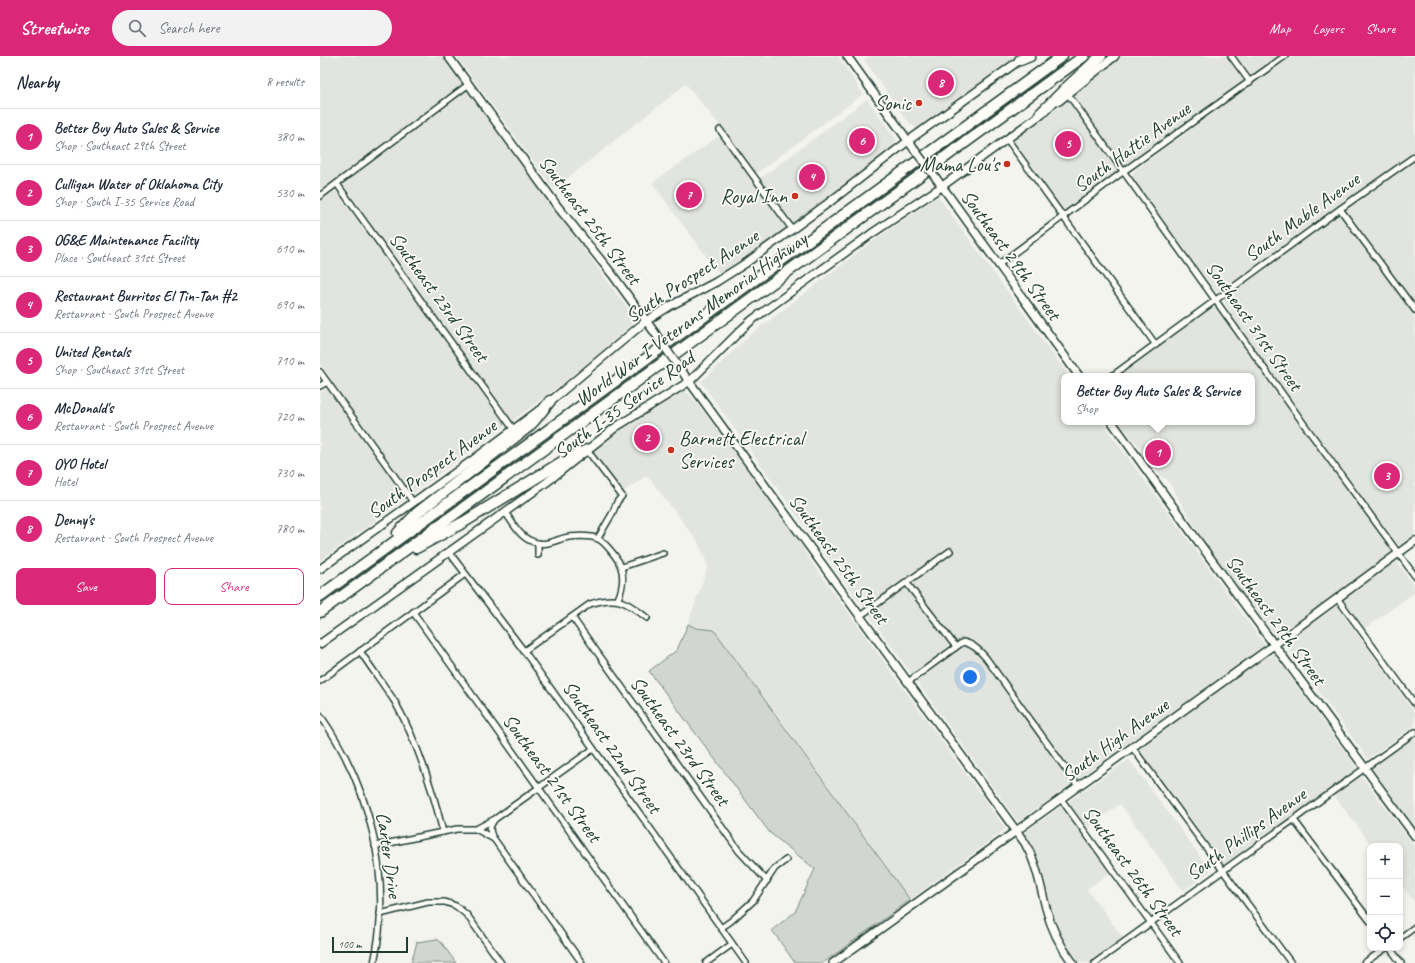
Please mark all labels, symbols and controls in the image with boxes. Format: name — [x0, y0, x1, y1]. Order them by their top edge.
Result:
search box — [112, 10, 392, 46]
text: Streetwise — [20, 16, 88, 40]
icon: search — [126, 17, 148, 39]
text: Search here — [158, 19, 220, 38]
text: Map — [1269, 20, 1291, 37]
text: Layers — [1313, 20, 1344, 37]
text: Share — [1366, 20, 1395, 37]
pin: 8 — [928, 68, 954, 98]
text: Nearby — [16, 72, 59, 93]
text: 8 results — [266, 74, 304, 90]
place label: Sonic — [875, 91, 912, 116]
street label: South Hattie Avenue — [1069, 95, 1197, 198]
marker: Sonic — [914, 98, 924, 108]
text: Better Buy Auto Sales & Service — [54, 119, 219, 138]
pin: 6 — [849, 126, 875, 156]
text: 1 — [26, 129, 32, 145]
text: 380 m — [276, 129, 304, 145]
pin: 5 — [1055, 129, 1081, 159]
text: Shop · Southeast 29th Street — [54, 138, 186, 154]
street label: Southeast 25th Street — [533, 151, 648, 291]
place label: Mama Lou's — [920, 152, 1001, 177]
marker: Mama Lou's — [1002, 159, 1012, 169]
pin: 4 — [799, 162, 825, 192]
street label: South Mable Avenue — [1239, 166, 1366, 267]
text: Culligan Water of Oklahoma City — [54, 175, 222, 194]
pin: 7 — [676, 180, 702, 210]
place label: Royal Inn — [721, 184, 788, 209]
text: 2 — [26, 185, 32, 201]
text: 530 m — [276, 185, 304, 201]
street label: Southeast 29th Street — [955, 185, 1068, 327]
marker: Royal Inn — [790, 191, 800, 201]
text: Shop · South I-35 Service Road — [54, 194, 194, 210]
street label: South Prospect Avenue — [621, 223, 765, 328]
street label: World War I Veterans Memorial Highway — [570, 225, 814, 412]
street label: Southeast 23rd Street — [384, 227, 496, 369]
text: OG&E Maintenance Facility — [54, 231, 198, 250]
text: 3 — [26, 241, 32, 257]
text: 610 m — [276, 241, 304, 257]
text: Place · Southeast 31st Street — [54, 250, 185, 266]
street label: Southeast 31st Street — [1200, 256, 1309, 398]
text: Restaurant Burritos El Tin-Tan #2 — [54, 287, 237, 306]
text: 4 — [26, 297, 32, 313]
text: 690 m — [276, 297, 304, 313]
text: Restaurant · South Prospect Avenue — [54, 306, 213, 322]
text: United Rentals — [54, 343, 130, 362]
street label: South I-35 Service Road — [549, 344, 702, 464]
text: 5 — [26, 353, 32, 369]
text: 710 m — [276, 353, 304, 369]
text: Shop · Southeast 31st Street — [54, 362, 184, 378]
popup — [1061, 373, 1255, 425]
text: Better Buy Auto Sales & Service — [1076, 382, 1240, 401]
text: McDonald's — [54, 399, 113, 418]
text: Shop — [1076, 401, 1098, 417]
text: 6 — [26, 409, 32, 425]
text: 720 m — [276, 409, 304, 425]
street label: South Prospect Avenue — [362, 413, 503, 524]
text: Restaurant · South Prospect Avenue — [54, 418, 213, 434]
pin: 2 — [634, 423, 660, 453]
place label: Barnett Electrical Services — [679, 426, 807, 474]
pin: 1 — [1145, 438, 1171, 468]
marker: Barnett Electrical Services — [666, 445, 676, 455]
text: OYO Hotel — [54, 455, 106, 474]
pin: 3 — [1374, 461, 1400, 491]
text: 7 — [26, 465, 32, 481]
text: 730 m — [276, 465, 304, 481]
text: Hotel — [54, 474, 77, 490]
street label: Southeast 25th Street — [783, 489, 896, 631]
text: Denny's — [54, 511, 94, 530]
text: 8 — [26, 521, 32, 537]
text: 780 m — [276, 521, 304, 537]
text: Restaurant · South Prospect Avenue — [54, 530, 213, 546]
street label: Southeast 29th Street — [1220, 550, 1333, 692]
button: Save — [16, 568, 156, 605]
button: Share — [164, 568, 304, 605]
your location — [960, 667, 980, 687]
street label: Southeast 23rd Street — [625, 671, 737, 813]
street label: Southeast 22nd Street — [557, 676, 668, 820]
street label: South High Avenue — [1056, 692, 1175, 787]
street label: Southeast 21st Street — [497, 709, 608, 849]
street label: South Phillips Avenue — [1181, 781, 1312, 886]
street label: Southeast 26th Street — [1077, 801, 1190, 943]
street label: Carter Drive — [371, 810, 408, 901]
map controls — [1367, 843, 1403, 951]
button: + — [1367, 843, 1403, 879]
button: − — [1367, 879, 1403, 915]
button: locate — [1367, 915, 1403, 951]
scale bar — [332, 935, 408, 954]
text: 100 m — [338, 937, 362, 951]

